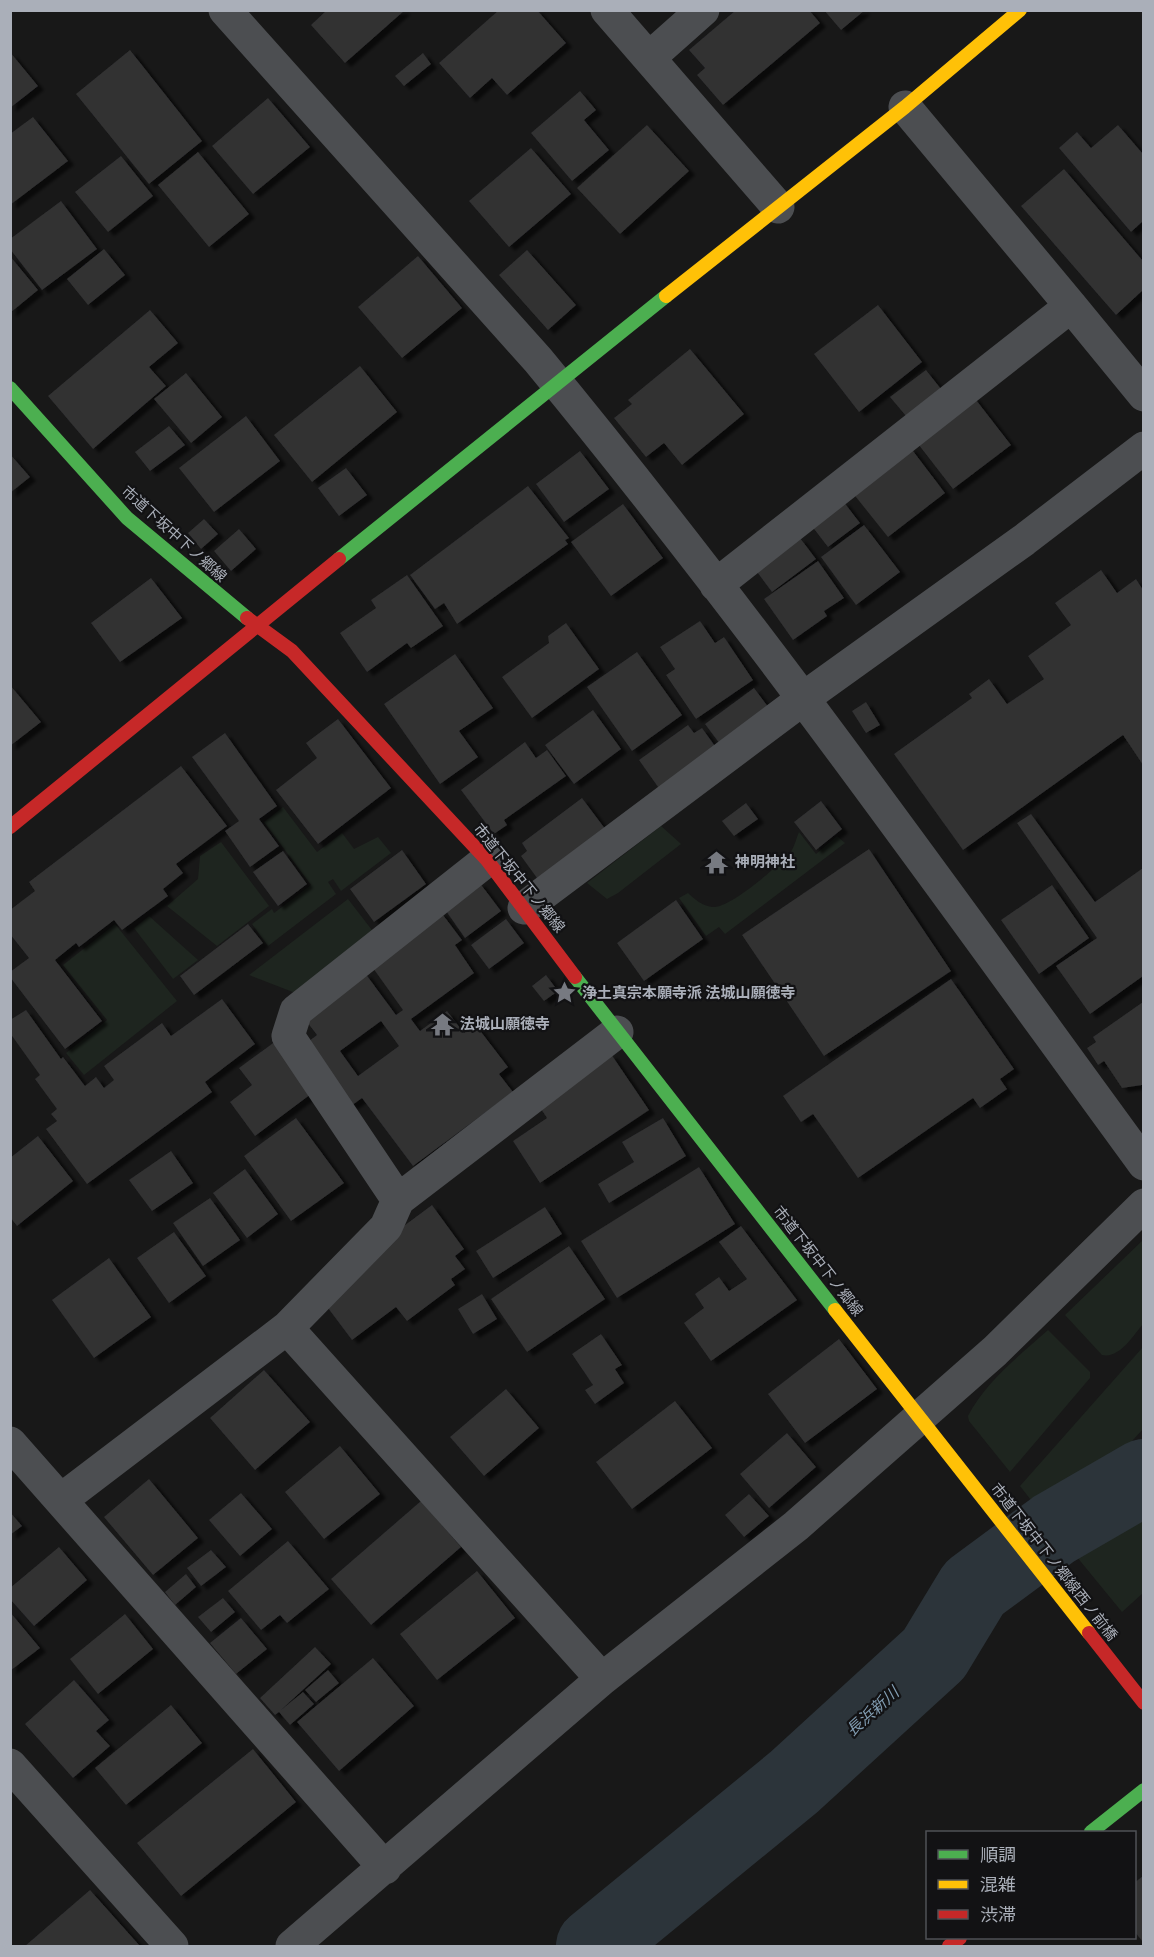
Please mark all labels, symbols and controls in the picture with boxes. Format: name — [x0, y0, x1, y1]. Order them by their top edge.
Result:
street label: 市道下坂中下ノ郷線 — [118, 481, 231, 586]
street label: 市道下坂中下ノ郷線 — [470, 819, 569, 936]
temple icon: 神明神社 — [704, 849, 730, 875]
place label: 神明神社 — [734, 852, 795, 871]
place icon: 浄土真宗本願寺派 法城山願徳寺 — [551, 980, 577, 1006]
place label: 浄土真宗本願寺派 法城山願徳寺 — [582, 983, 796, 1002]
temple icon: 法城山願徳寺 — [429, 1011, 455, 1037]
place label: 法城山願徳寺 — [460, 1014, 550, 1033]
street label: 市道下坂中下ノ郷線 — [769, 1202, 867, 1320]
street label: 市道下坂中下ノ郷線西ノ前橋 — [987, 1479, 1122, 1644]
water label: 長浜新川 — [842, 1681, 904, 1740]
legend — [926, 1831, 1136, 1939]
text: 順調 — [980, 1843, 1016, 1866]
text: 混雑 — [980, 1873, 1016, 1896]
text: 渋滞 — [980, 1903, 1016, 1926]

